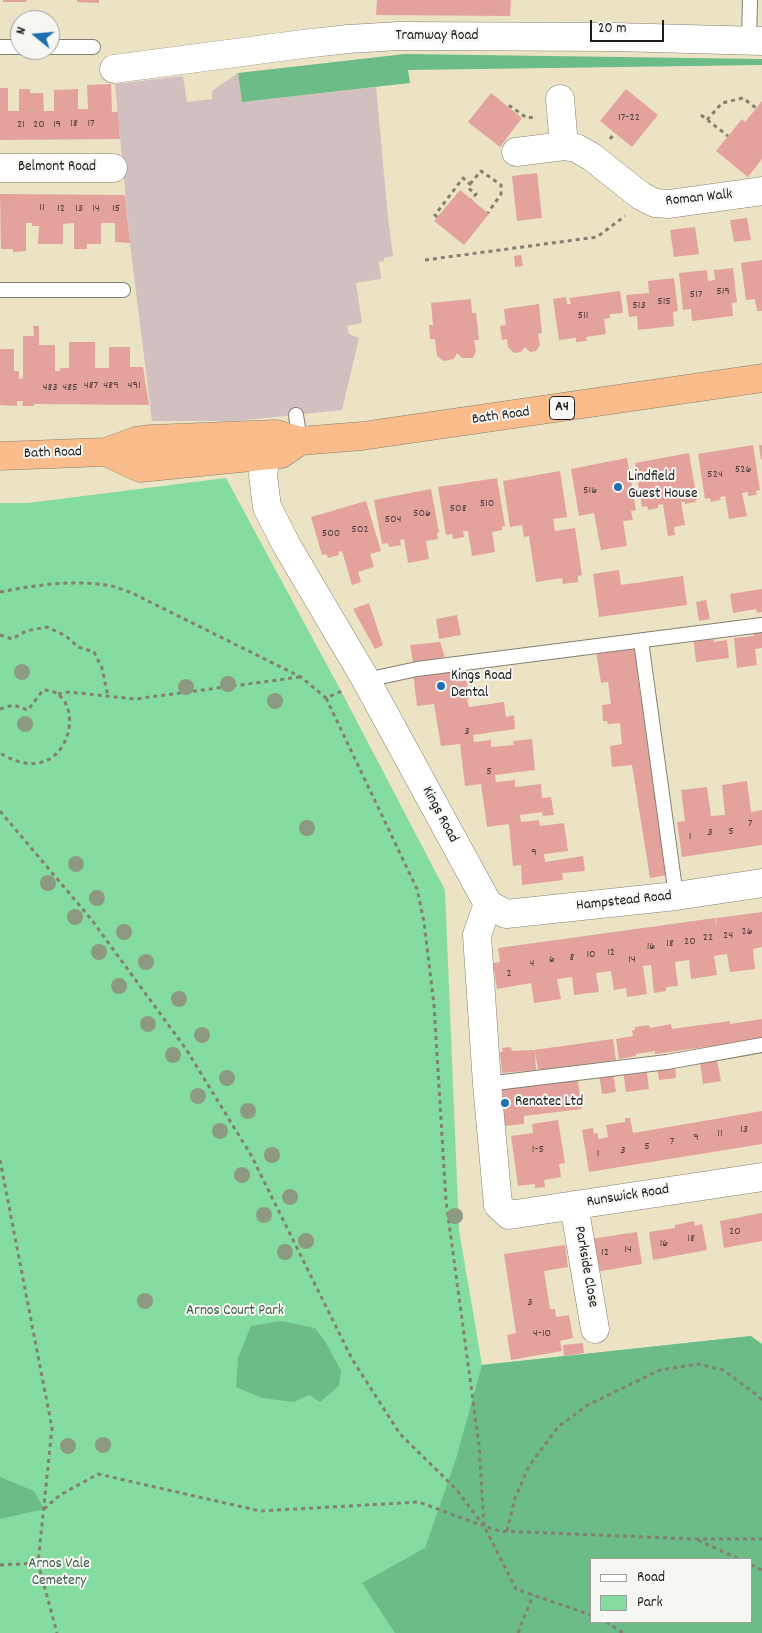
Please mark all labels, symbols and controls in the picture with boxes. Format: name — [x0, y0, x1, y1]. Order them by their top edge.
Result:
north arrow — [10, 10, 60, 60]
scale bar — [592, 10, 666, 42]
text: 20 m — [598, 18, 626, 40]
text: N — [11, 25, 32, 37]
street label: Tramway Road — [395, 28, 479, 46]
house number: 17-22 — [618, 111, 640, 125]
house number: 18 — [70, 117, 78, 131]
house number: 17 — [87, 117, 95, 131]
house number: 21 — [17, 118, 25, 132]
house number: 20 — [33, 118, 45, 132]
house number: 19 — [53, 118, 61, 132]
street label: Belmont Road — [18, 159, 96, 177]
street label: Roman Walk — [665, 187, 733, 211]
house number: 11 — [39, 201, 45, 215]
house number: 12 — [57, 202, 65, 216]
house number: 13 — [75, 202, 83, 216]
house number: 14 — [92, 202, 100, 216]
house number: 15 — [112, 202, 120, 216]
house number: 519 — [716, 285, 730, 299]
house number: 517 — [690, 288, 702, 302]
house number: 515 — [657, 295, 671, 309]
house number: 513 — [632, 299, 646, 313]
house number: 511 — [578, 309, 588, 323]
house number: 487 — [84, 379, 98, 393]
house number: 489 — [103, 379, 119, 393]
house number: 491 — [127, 379, 141, 393]
house number: 483 — [42, 381, 58, 395]
house number: 485 — [62, 381, 78, 395]
road number: A4 — [550, 396, 574, 419]
street label: Bath Road — [471, 404, 531, 430]
street label: Bath Road — [24, 444, 82, 464]
house number: 526 — [735, 463, 751, 477]
house number: 524 — [707, 468, 723, 482]
place label: Lindfield Guest House — [628, 469, 698, 504]
marker: Lindfield Guest House — [612, 481, 624, 493]
house number: 516 — [583, 484, 597, 498]
house number: 510 — [480, 497, 494, 511]
house number: 508 — [450, 502, 466, 516]
house number: 506 — [413, 507, 431, 521]
house number: 504 — [384, 513, 402, 527]
house number: 502 — [351, 523, 369, 537]
house number: 500 — [322, 527, 340, 541]
place label: Kings Road Dental — [451, 668, 512, 703]
marker: Kings Road Dental — [435, 680, 447, 692]
house number: 3 — [464, 725, 470, 739]
house number: 5 — [486, 765, 492, 779]
street label: Kings Road — [417, 784, 461, 846]
house number: 7 — [748, 817, 752, 831]
house number: 5 — [728, 825, 734, 839]
house number: 3 — [707, 826, 713, 840]
house number: 1 — [689, 830, 691, 844]
house number: 9 — [531, 846, 537, 860]
street label: Hampstead Road — [575, 888, 673, 916]
house number: 26 — [741, 925, 753, 939]
house number: 24 — [723, 929, 733, 943]
house number: 22 — [703, 931, 713, 945]
house number: 20 — [684, 935, 696, 949]
house number: 18 — [666, 937, 674, 951]
house number: 16 — [647, 940, 655, 954]
house number: 12 — [607, 946, 615, 960]
house number: 10 — [586, 948, 596, 962]
house number: 8 — [570, 951, 574, 965]
house number: 6 — [549, 953, 555, 967]
house number: 14 — [628, 953, 636, 967]
house number: 4 — [530, 957, 534, 971]
house number: 2 — [506, 967, 512, 981]
place label: Renatec Ltd — [515, 1094, 583, 1112]
marker: Renatec Ltd — [499, 1097, 511, 1109]
house number: 13 — [740, 1123, 748, 1137]
house number: 11 — [717, 1127, 723, 1141]
house number: 9 — [693, 1131, 699, 1145]
house number: 7 — [670, 1135, 674, 1149]
house number: 5 — [644, 1140, 650, 1154]
house number: 1-5 — [532, 1143, 544, 1157]
house number: 3 — [620, 1144, 626, 1158]
house number: 1 — [597, 1147, 599, 1161]
street label: Runswick Road — [586, 1182, 670, 1212]
street label: Parkside Close — [569, 1225, 601, 1309]
house number: 20 — [729, 1225, 741, 1239]
house number: 18 — [687, 1232, 695, 1246]
house number: 16 — [660, 1237, 668, 1251]
house number: 14 — [624, 1243, 632, 1257]
house number: 12 — [601, 1246, 609, 1260]
house number: 3 — [527, 1296, 533, 1310]
park label: Arnos Court Park — [186, 1303, 284, 1321]
house number: 4-10 — [533, 1327, 551, 1341]
park label: Arnos Vale Cemetery — [28, 1556, 90, 1591]
legend — [590, 1558, 752, 1623]
text: Road — [637, 1567, 665, 1589]
text: Park — [637, 1592, 663, 1614]

